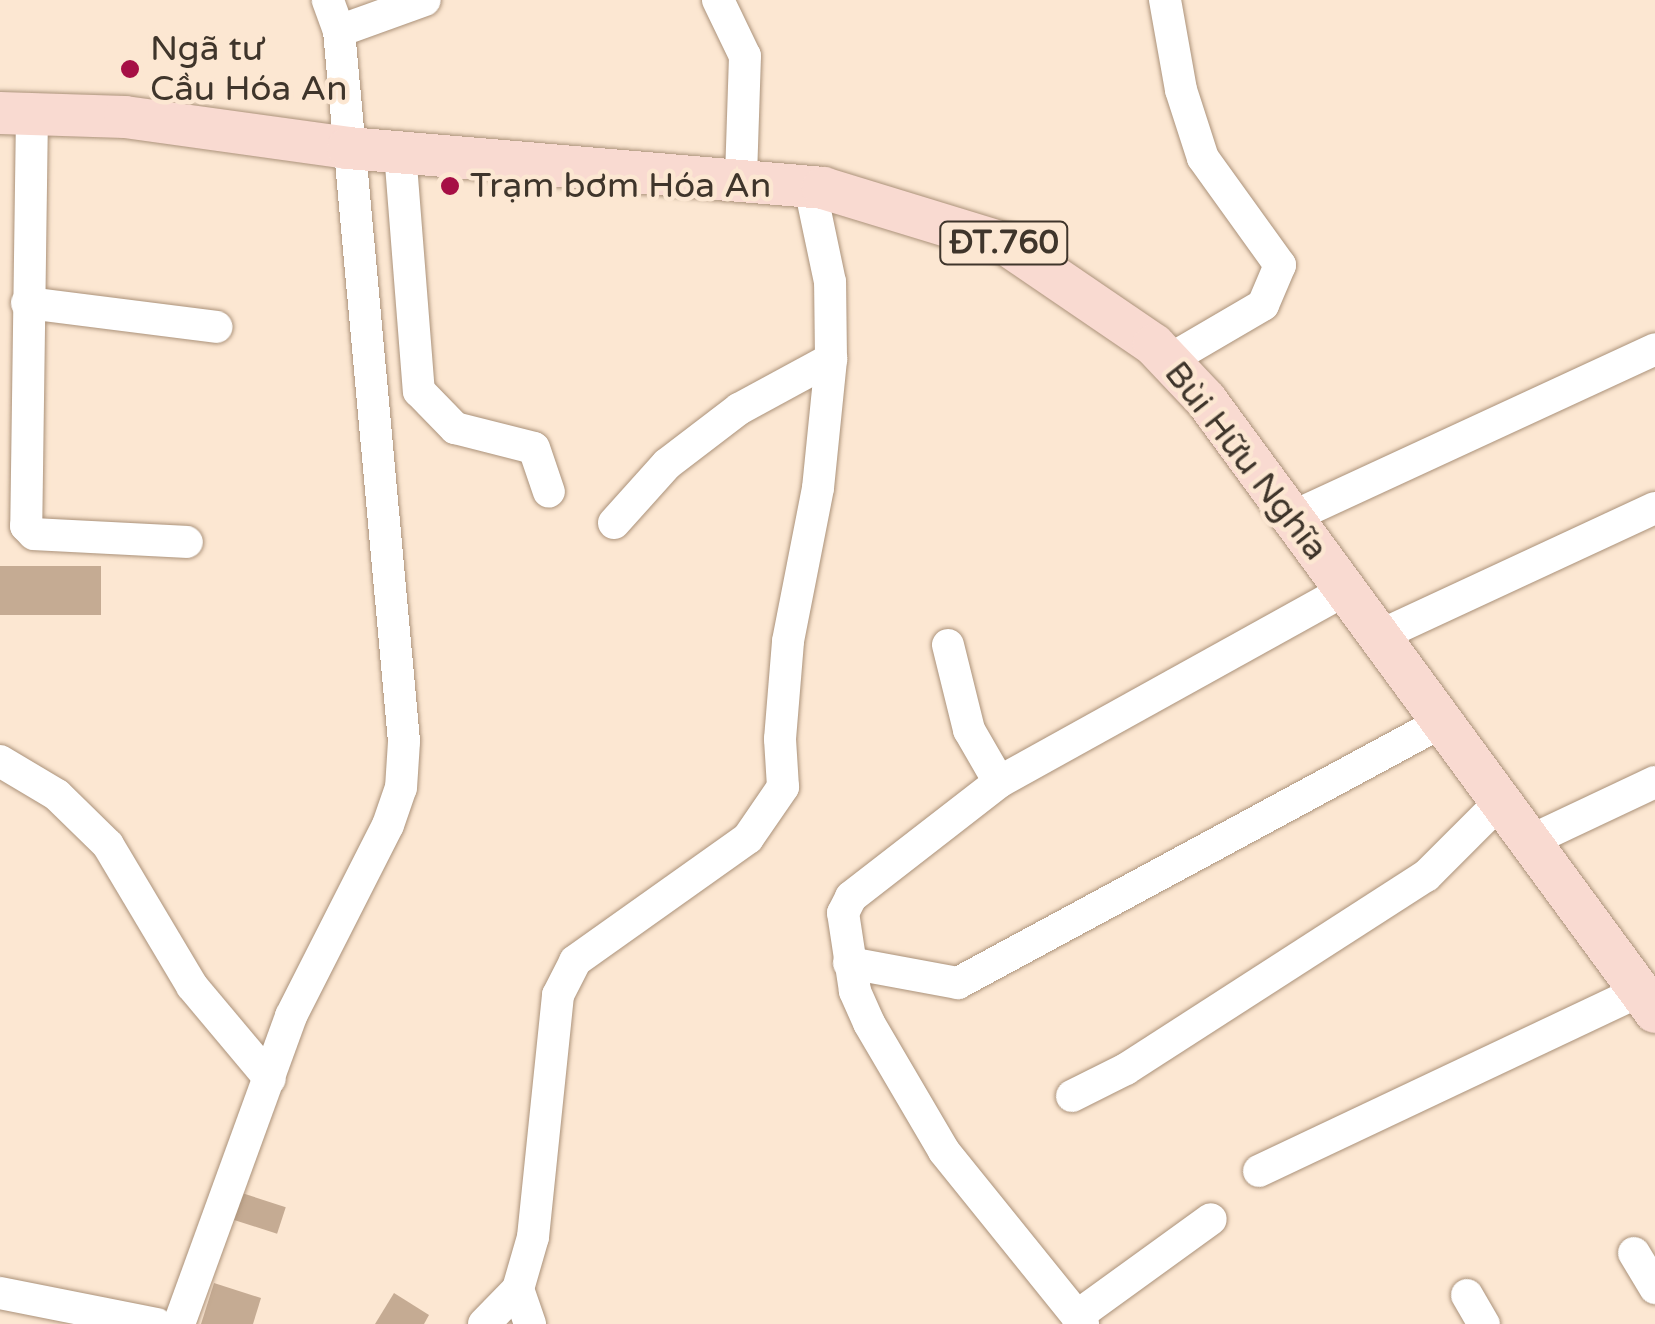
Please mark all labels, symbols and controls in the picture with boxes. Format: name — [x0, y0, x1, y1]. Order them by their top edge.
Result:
place label: Ngã tư Cầu Hóa An — [150, 28, 347, 110]
marker: Ngã tư Cầu Hóa An — [119, 58, 141, 80]
place label: Trạm bơm Hóa An — [470, 165, 771, 207]
marker: Trạm bơm Hóa An — [439, 175, 461, 197]
road number: ĐT.760 — [939, 216, 1069, 270]
street label: Bùi Hữu Nghĩa — [1155, 353, 1337, 569]

